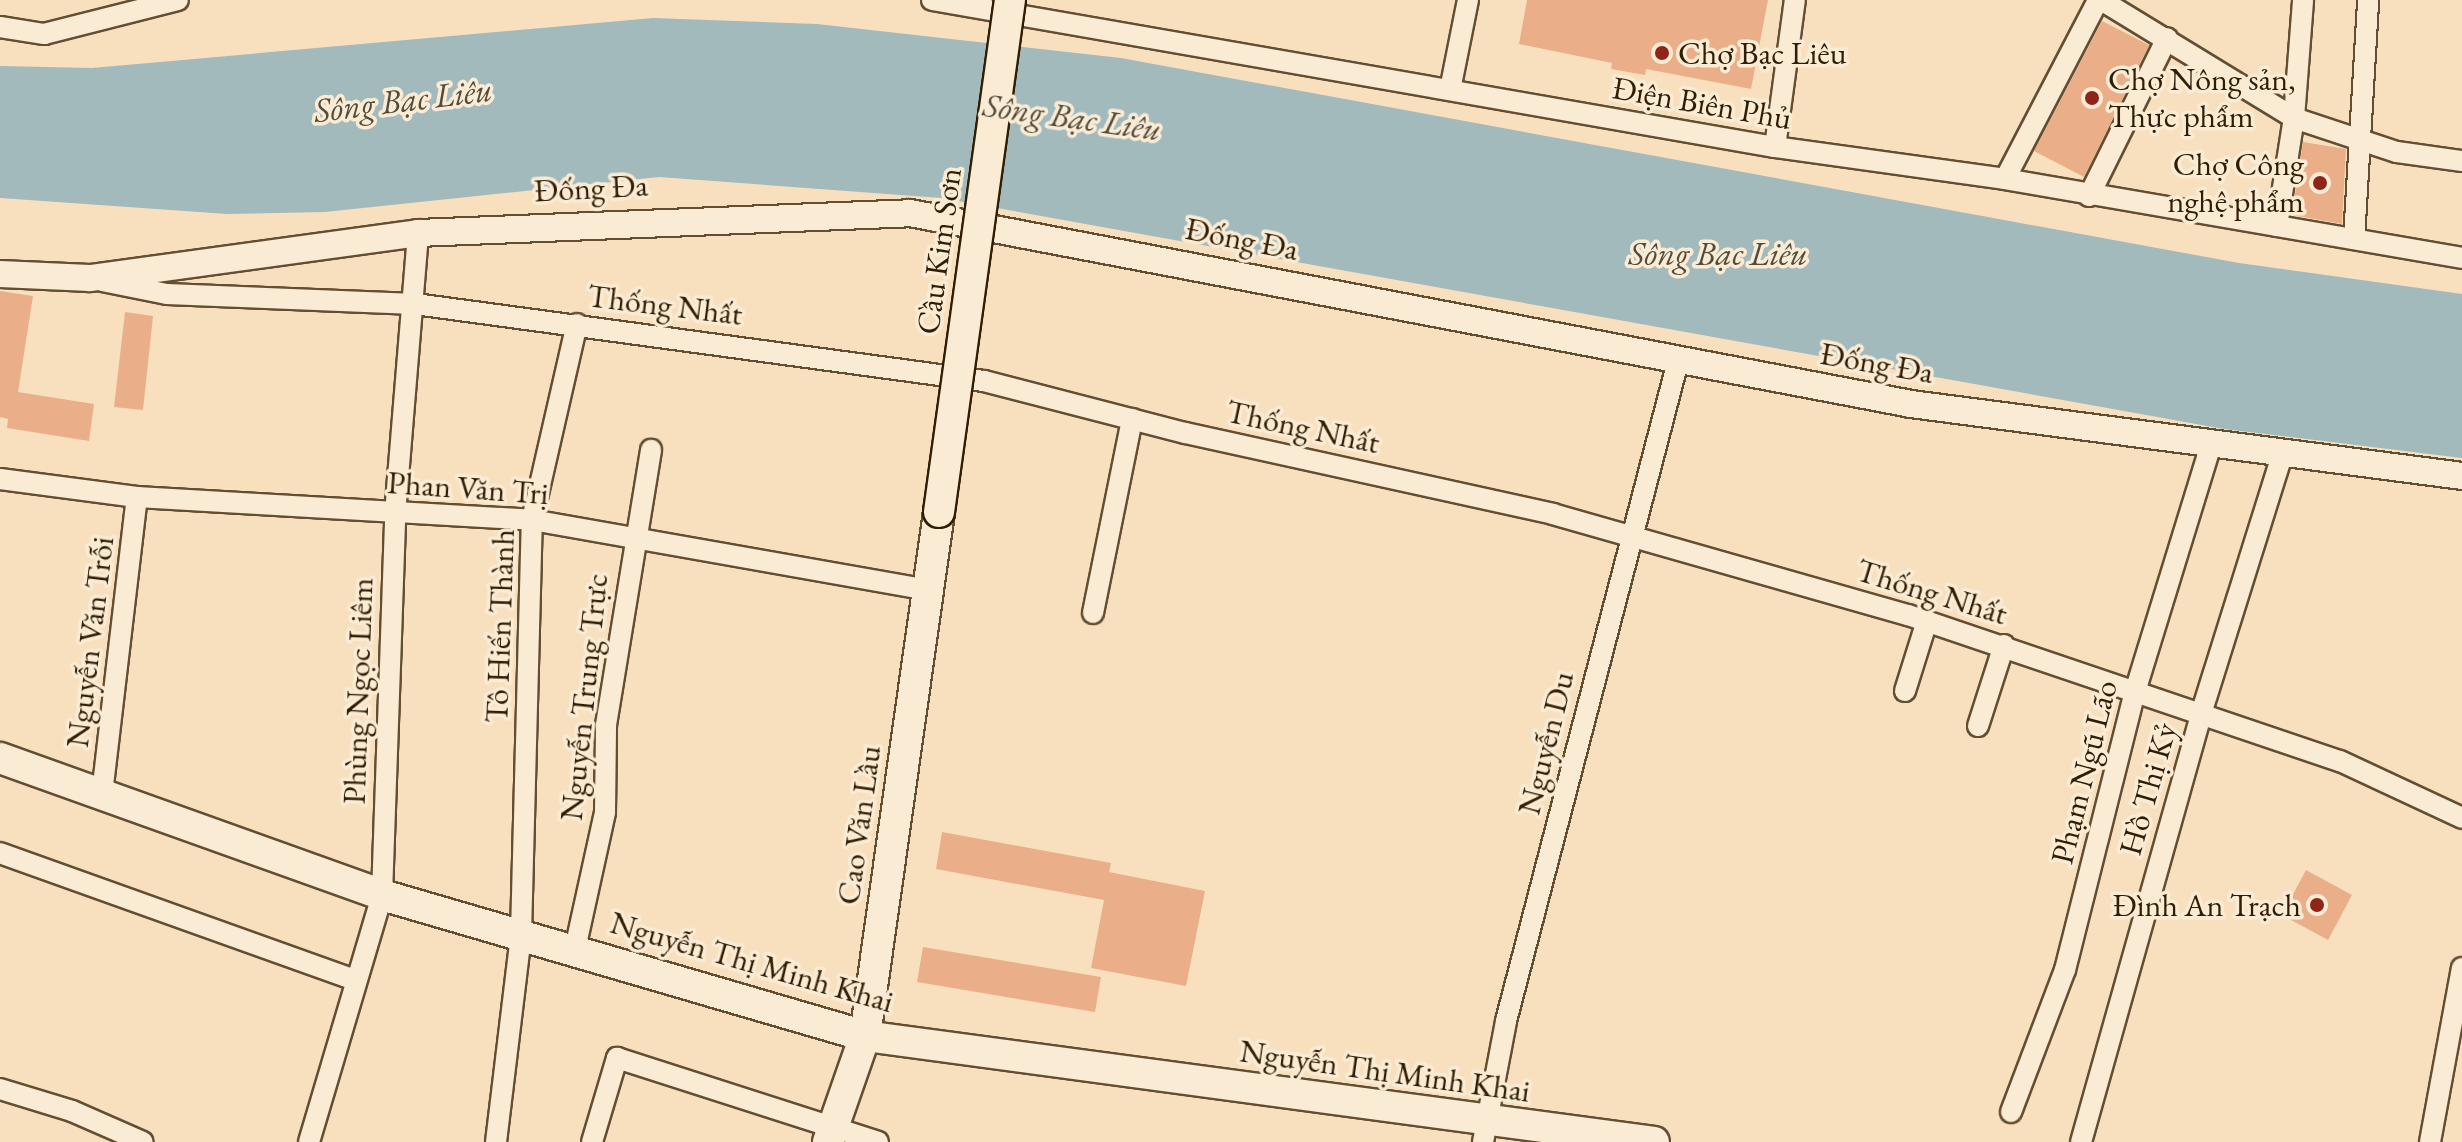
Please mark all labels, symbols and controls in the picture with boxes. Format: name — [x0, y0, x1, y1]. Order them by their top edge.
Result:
place label: Chợ Bạc Liêu — [1678, 34, 1847, 72]
marker: Chợ Bạc Liêu — [1653, 44, 1671, 62]
place label: Chợ Nông sản, Thực phẩm — [2108, 61, 2296, 136]
street label: Điện Biên Phủ — [1609, 68, 1795, 138]
water label: Sông Bạc Liêu — [312, 69, 494, 131]
water label: Sông Bạc Liêu — [980, 84, 1164, 150]
marker: Chợ Nông sản, Thực phẩm — [2083, 89, 2101, 107]
place label: Chợ Công nghệ phẩm — [2168, 146, 2304, 221]
street label: Cầu Kim Sơn — [908, 165, 970, 337]
street label: Đống Đa — [533, 166, 649, 210]
marker: Chợ Công nghệ phẩm — [2311, 174, 2329, 192]
street label: Đống Đa — [1182, 209, 1302, 269]
water label: Sông Bạc Liêu — [1628, 234, 1808, 274]
street label: Thống Nhất — [585, 276, 745, 334]
street label: Đống Đa — [1817, 334, 1937, 392]
street label: Thống Nhất — [1223, 392, 1383, 462]
street label: Phan Văn Trị — [386, 463, 550, 513]
street label: Tô Hiến Thành — [477, 528, 523, 724]
street label: Nguyễn Văn Trỗi — [58, 534, 122, 750]
street label: Thống Nhất — [1852, 551, 2012, 633]
street label: Nguyễn Trung Trực — [552, 572, 616, 822]
street label: Phùng Ngọc Liêm — [335, 577, 381, 805]
street label: Nguyễn Du — [1510, 667, 1582, 819]
street label: Phạm Ngũ Lão — [2043, 676, 2125, 868]
street label: Hồ Thị Kỷ — [2111, 718, 2185, 860]
street label: Cao Văn Lầu — [829, 743, 889, 907]
place label: Đình An Trạch — [2113, 886, 2301, 924]
marker: Đình An Trạch — [2308, 896, 2326, 914]
street label: Nguyễn Thị Minh Khai — [606, 903, 898, 1021]
street label: Nguyễn Thị Minh Khai — [1237, 1032, 1533, 1110]

